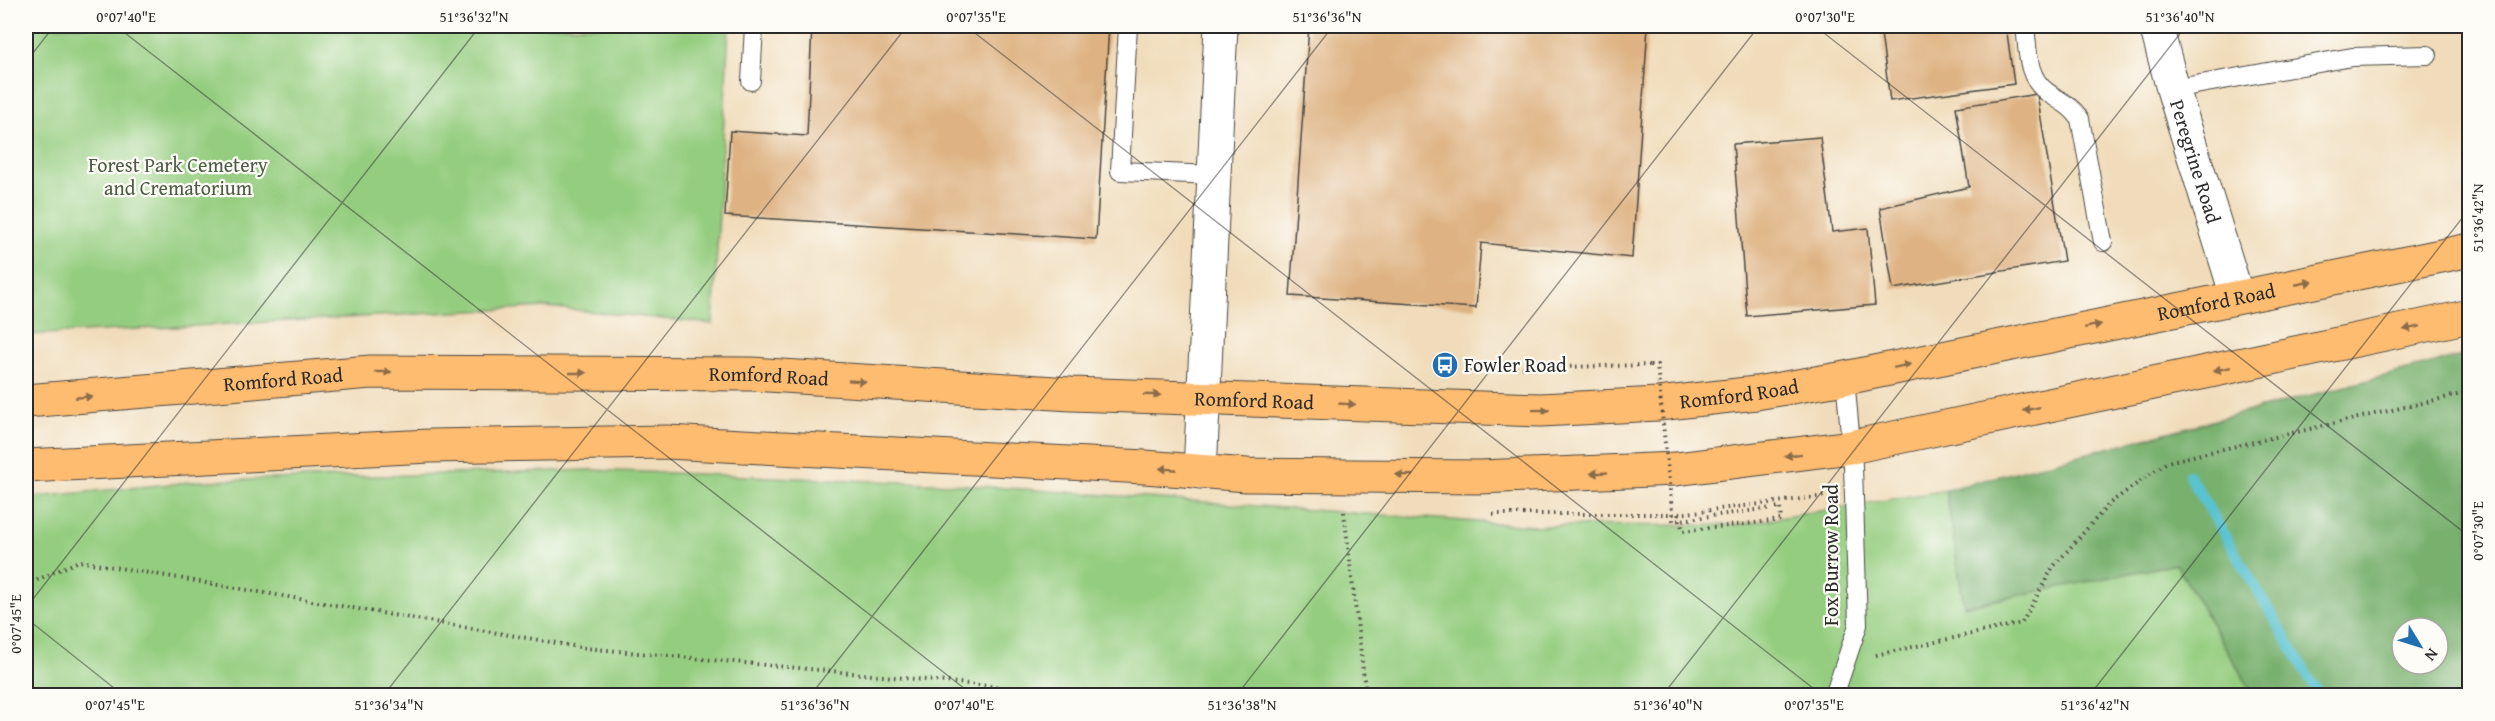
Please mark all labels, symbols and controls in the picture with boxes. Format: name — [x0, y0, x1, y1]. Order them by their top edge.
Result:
text: 0°07'40"E — [96, 6, 156, 27]
text: 51°36'32"N — [440, 6, 509, 27]
text: 0°07'35"E — [946, 6, 1006, 27]
text: 51°36'36"N — [1293, 6, 1362, 27]
text: 0°07'30"E — [1795, 6, 1855, 27]
text: 51°36'40"N — [2146, 6, 2215, 27]
street label: Peregrine Road — [2163, 96, 2229, 227]
park label: Forest Park Cemetery and Crematorium — [88, 150, 268, 202]
text: 51°36'42"N — [2467, 183, 2488, 252]
street label: Romford Road — [2154, 275, 2278, 328]
one-way arrow — [2295, 278, 2314, 287]
one-way arrow — [2084, 321, 2103, 330]
one-way arrow — [2403, 324, 2422, 333]
bus stop icon: Fowler Road — [1430, 350, 1460, 380]
place label: Fowler Road — [1464, 350, 1567, 379]
street label: Romford Road — [222, 359, 344, 398]
street label: Romford Road — [709, 359, 830, 393]
one-way arrow — [1893, 361, 1912, 370]
one-way arrow — [2212, 364, 2231, 374]
one-way arrow — [373, 367, 392, 377]
one-way arrow — [568, 368, 587, 378]
street label: Romford Road — [1678, 371, 1801, 415]
one-way arrow — [847, 376, 866, 385]
street label: Romford Road — [1194, 383, 1315, 416]
one-way arrow — [1142, 390, 1161, 400]
one-way arrow — [74, 392, 93, 401]
one-way arrow — [1337, 400, 1356, 409]
one-way arrow — [1532, 405, 1551, 414]
one-way arrow — [2021, 405, 2040, 414]
one-way arrow — [1784, 450, 1803, 460]
one-way arrow — [1158, 464, 1177, 474]
one-way arrow — [1590, 468, 1609, 477]
one-way arrow — [1395, 470, 1414, 479]
street label: Fox Burrow Road — [1816, 484, 1845, 626]
text: 0°07'30"E — [2467, 501, 2488, 561]
text: 0°07'45"E — [5, 594, 26, 654]
north arrow — [2390, 616, 2450, 676]
text: N — [2419, 644, 2445, 667]
text: 0°07'45"E — [85, 694, 145, 715]
text: 51°36'34"N — [355, 694, 424, 715]
text: 51°36'36"N — [781, 694, 850, 715]
text: 0°07'40"E — [934, 694, 994, 715]
text: 51°36'38"N — [1208, 694, 1277, 715]
text: 51°36'40"N — [1634, 694, 1703, 715]
text: 0°07'35"E — [1784, 694, 1844, 715]
text: 51°36'42"N — [2061, 694, 2130, 715]

